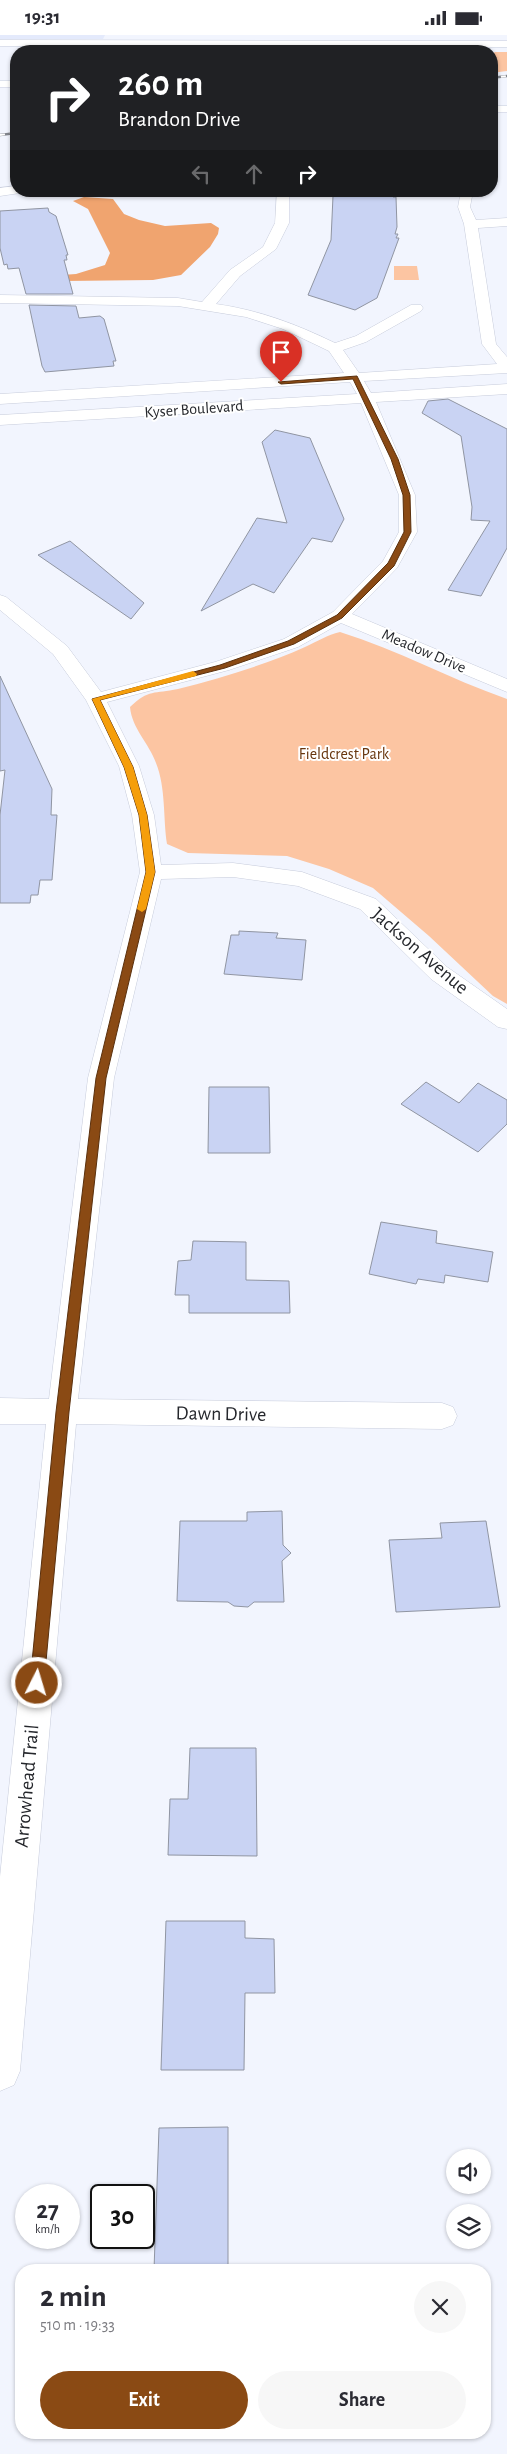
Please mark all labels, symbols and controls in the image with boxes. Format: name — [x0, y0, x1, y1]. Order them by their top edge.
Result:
text: 19:31 — [25, 8, 60, 27]
icon: right — [35, 65, 100, 130]
text: 260 m — [118, 67, 203, 102]
text: Brandon Drive — [118, 108, 241, 130]
icon: left — [187, 160, 215, 188]
icon: ahead — [240, 160, 268, 188]
icon: right — [293, 160, 321, 188]
pin — [260, 331, 302, 382]
icon: arrive — [267, 338, 295, 366]
street label: Kyser Boulevard — [144, 398, 244, 421]
street label: Meadow Drive — [380, 626, 468, 676]
park label: Fieldcrest Park — [299, 746, 390, 762]
street label: Jackson Avenue — [368, 904, 472, 998]
street label: Dawn Drive — [176, 1403, 266, 1425]
position arrow — [10, 1656, 62, 1708]
street label: Arrowhead Trail — [12, 1724, 42, 1848]
map controls — [446, 2149, 491, 2249]
button: sound — [446, 2149, 491, 2194]
speed limit sign: 30 — [90, 2184, 155, 2249]
text: 27 — [36, 2198, 59, 2223]
button: layers — [446, 2204, 491, 2249]
text: km/h — [35, 2223, 60, 2235]
button: close — [414, 2281, 466, 2333]
text: 2 min — [40, 2282, 107, 2312]
text: 510 m · 19:33 — [40, 2317, 115, 2333]
button: Exit — [40, 2371, 248, 2429]
button: Share — [258, 2371, 466, 2429]

